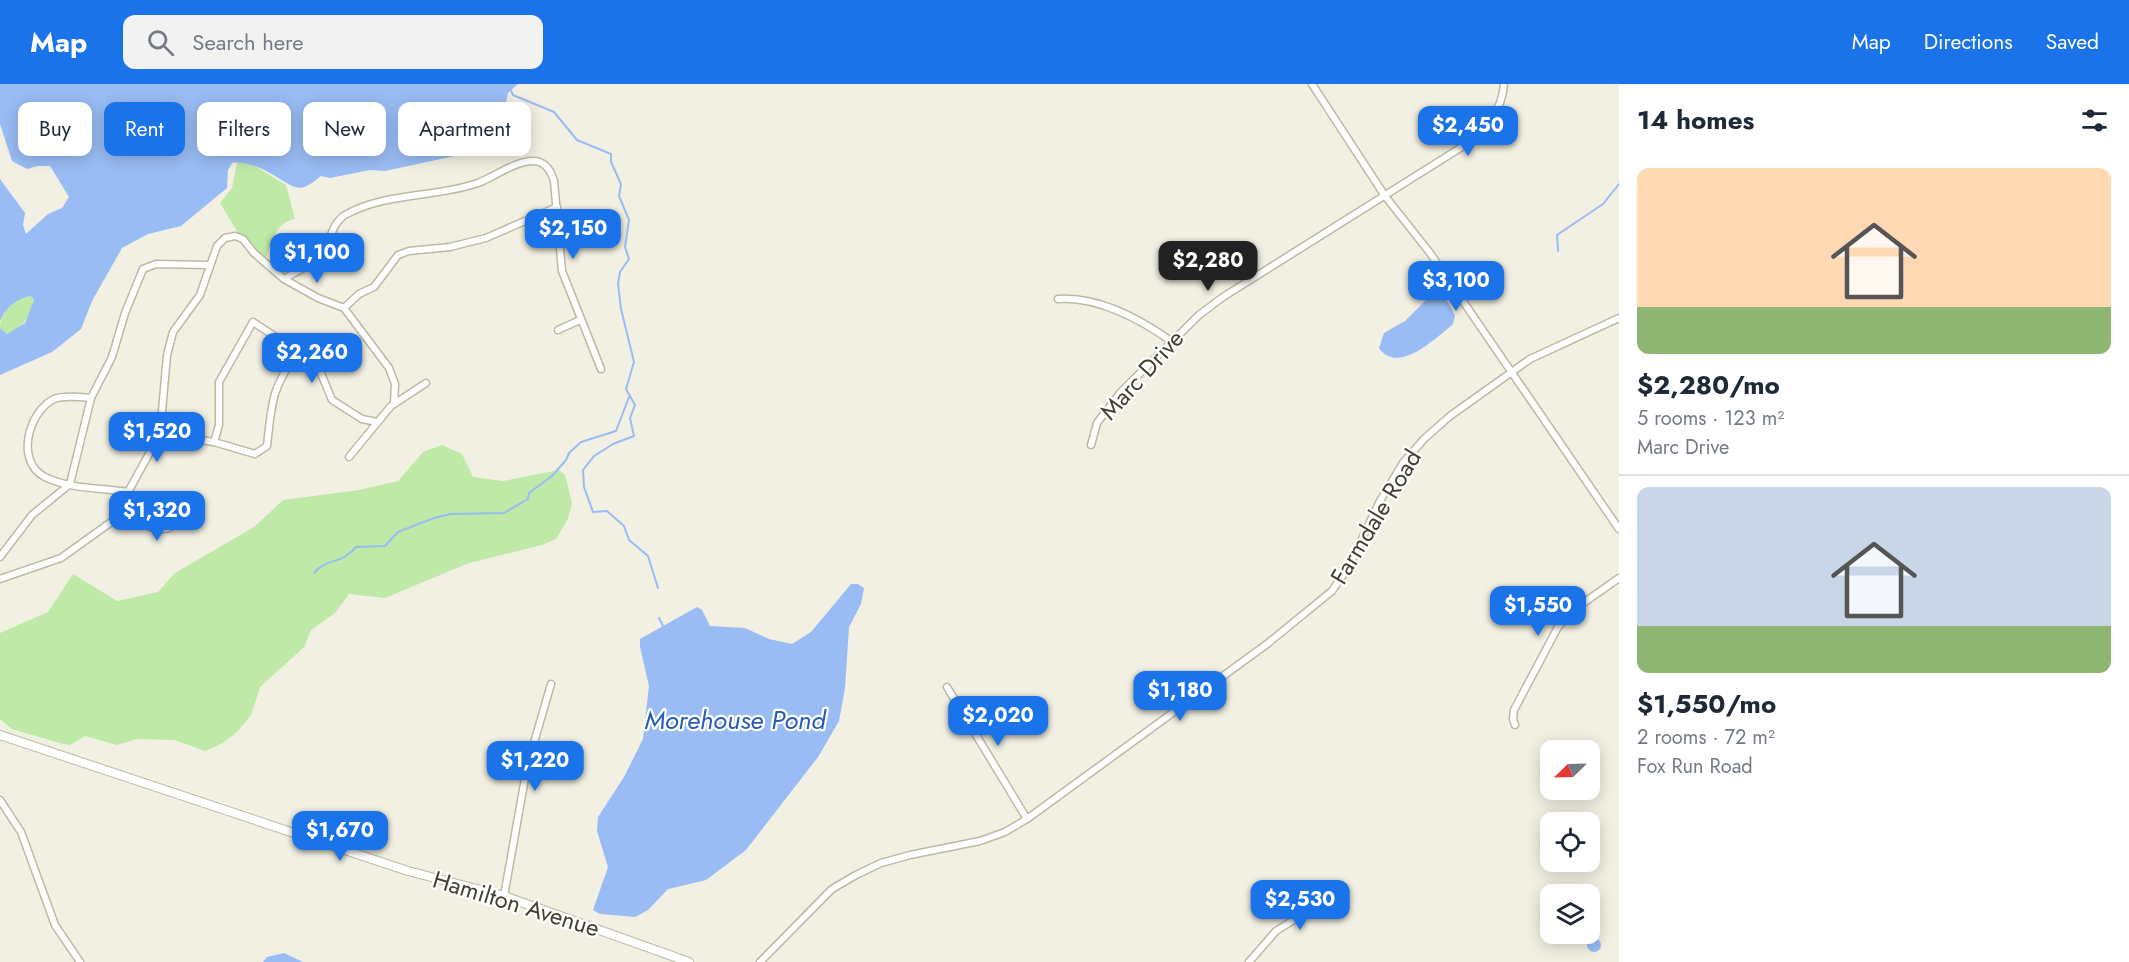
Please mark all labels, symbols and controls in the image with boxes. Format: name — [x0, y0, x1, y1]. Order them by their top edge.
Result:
search box — [123, 15, 543, 69]
text: Map — [30, 22, 87, 63]
icon: search — [144, 26, 177, 59]
text: Search here — [192, 26, 304, 58]
text: Map — [1852, 27, 1891, 57]
text: Directions — [1924, 27, 2013, 57]
text: Saved — [2046, 27, 2099, 57]
text: 14 homes — [1637, 101, 1754, 139]
chip: Buy — [18, 102, 92, 156]
chip: Rent — [104, 102, 185, 156]
chip: Filters — [197, 102, 291, 156]
chip: New — [303, 102, 386, 156]
chip: Apartment — [398, 102, 531, 156]
icon: filters — [2078, 104, 2111, 137]
pin: $2,450 — [1419, 106, 1517, 157]
text: $2,450 — [1432, 111, 1504, 140]
icon: home — [1820, 207, 1928, 315]
pin: $2,150 — [524, 209, 622, 260]
text: $2,150 — [539, 214, 607, 243]
pin: $1,100 — [268, 233, 366, 284]
text: $1,100 — [284, 238, 350, 267]
pin: $2,280 — [1159, 241, 1257, 292]
text: $2,280 — [1173, 246, 1243, 275]
pin: $3,100 — [1407, 261, 1505, 312]
text: $3,100 — [1422, 266, 1490, 295]
street label: Marc Drive — [1092, 322, 1192, 428]
pin: $2,260 — [263, 333, 361, 384]
text: $2,260 — [276, 338, 348, 367]
text: $2,280/mo — [1637, 366, 1780, 404]
text: 5 rooms · 123 m² — [1637, 404, 1784, 433]
pin: $1,520 — [108, 412, 206, 463]
text: $1,520 — [123, 417, 191, 446]
text: Marc Drive — [1637, 433, 1729, 462]
street label: Farmdale Road — [1321, 443, 1430, 591]
pin: $1,320 — [108, 491, 206, 542]
text: $1,320 — [123, 496, 191, 525]
icon: home — [1820, 526, 1928, 634]
pin: $1,550 — [1489, 586, 1587, 637]
text: $1,550 — [1504, 591, 1572, 620]
pin: $1,180 — [1131, 671, 1229, 722]
text: $1,180 — [1147, 676, 1213, 705]
text: $1,550/mo — [1637, 685, 1776, 723]
pin: $2,020 — [949, 696, 1047, 747]
water label: Morehouse Pond — [644, 701, 827, 739]
text: $2,020 — [962, 701, 1034, 730]
text: 2 rooms · 72 m² — [1637, 723, 1775, 752]
north arrow — [1540, 740, 1600, 800]
map controls — [1540, 740, 1600, 944]
pin: $1,220 — [486, 741, 584, 792]
text: $1,220 — [501, 746, 569, 775]
text: Fox Run Road — [1637, 752, 1753, 781]
pin: $1,670 — [291, 811, 389, 862]
button: locate — [1540, 812, 1600, 872]
text: $1,670 — [306, 816, 374, 845]
street label: Hamilton Avenue — [428, 862, 604, 945]
pin: $2,530 — [1251, 880, 1349, 931]
button: layers — [1540, 884, 1600, 944]
text: $2,530 — [1265, 885, 1335, 914]

